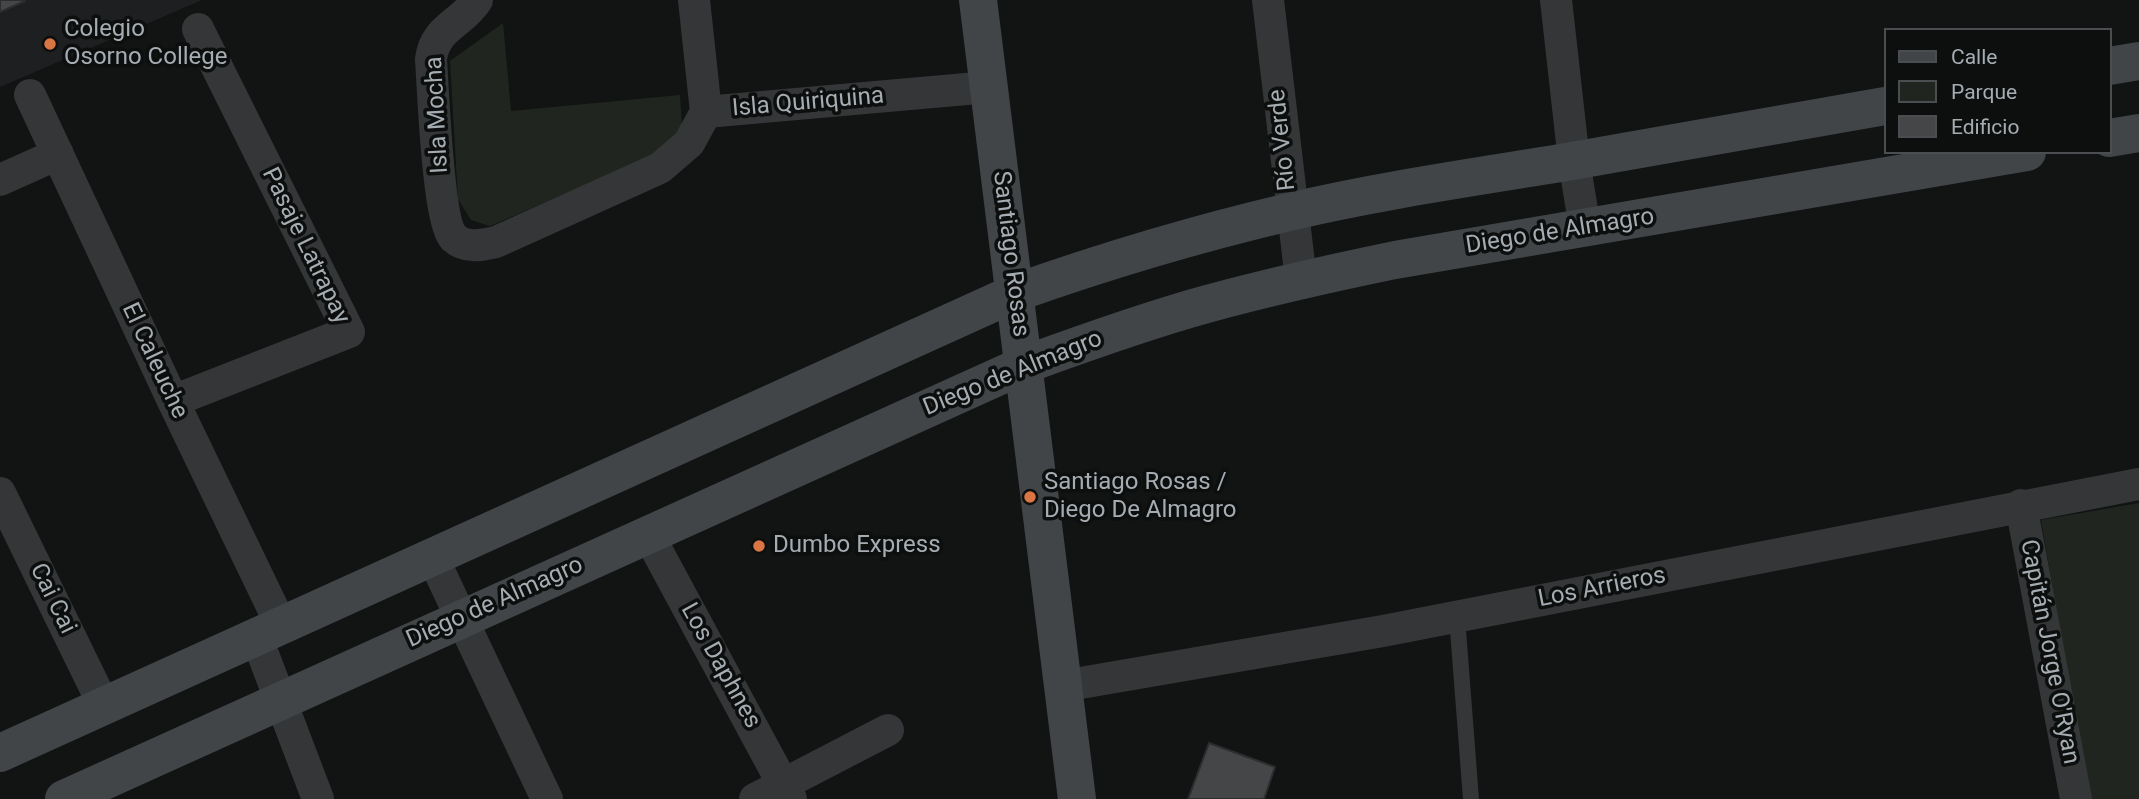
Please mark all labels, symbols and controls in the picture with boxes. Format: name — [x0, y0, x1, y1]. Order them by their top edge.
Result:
place label: Colegio Osorno College — [64, 16, 228, 72]
legend — [1884, 28, 2111, 154]
marker: Colegio Osorno College — [42, 36, 58, 52]
text: Calle — [1951, 45, 1997, 69]
street label: Isla Mocha — [421, 56, 455, 174]
text: Parque — [1951, 80, 2017, 104]
street label: Isla Quiriquina — [731, 82, 885, 124]
street label: Río Verde — [1263, 88, 1303, 192]
text: Edificio — [1951, 115, 2019, 139]
street label: Pasaje Latrapay — [255, 163, 355, 329]
street label: Santiago Rosas — [986, 170, 1034, 338]
street label: Diego de Almagro — [1464, 203, 1656, 261]
street label: El Caleuche — [115, 299, 193, 423]
street label: Diego de Almagro — [919, 325, 1107, 423]
place label: Santiago Rosas / Diego De Almagro — [1044, 469, 1237, 525]
marker: Santiago Rosas / Diego De Almagro — [1022, 489, 1038, 505]
place label: Dumbo Express — [773, 532, 941, 560]
street label: Capitán Jorge O'Ryan — [2013, 537, 2085, 767]
marker: Dumbo Express — [751, 538, 767, 554]
street label: Diego de Almagro — [402, 551, 588, 655]
street label: Cai Cai — [23, 559, 81, 639]
street label: Los Arrieros — [1536, 562, 1668, 614]
street label: Los Daphnes — [674, 598, 766, 734]

